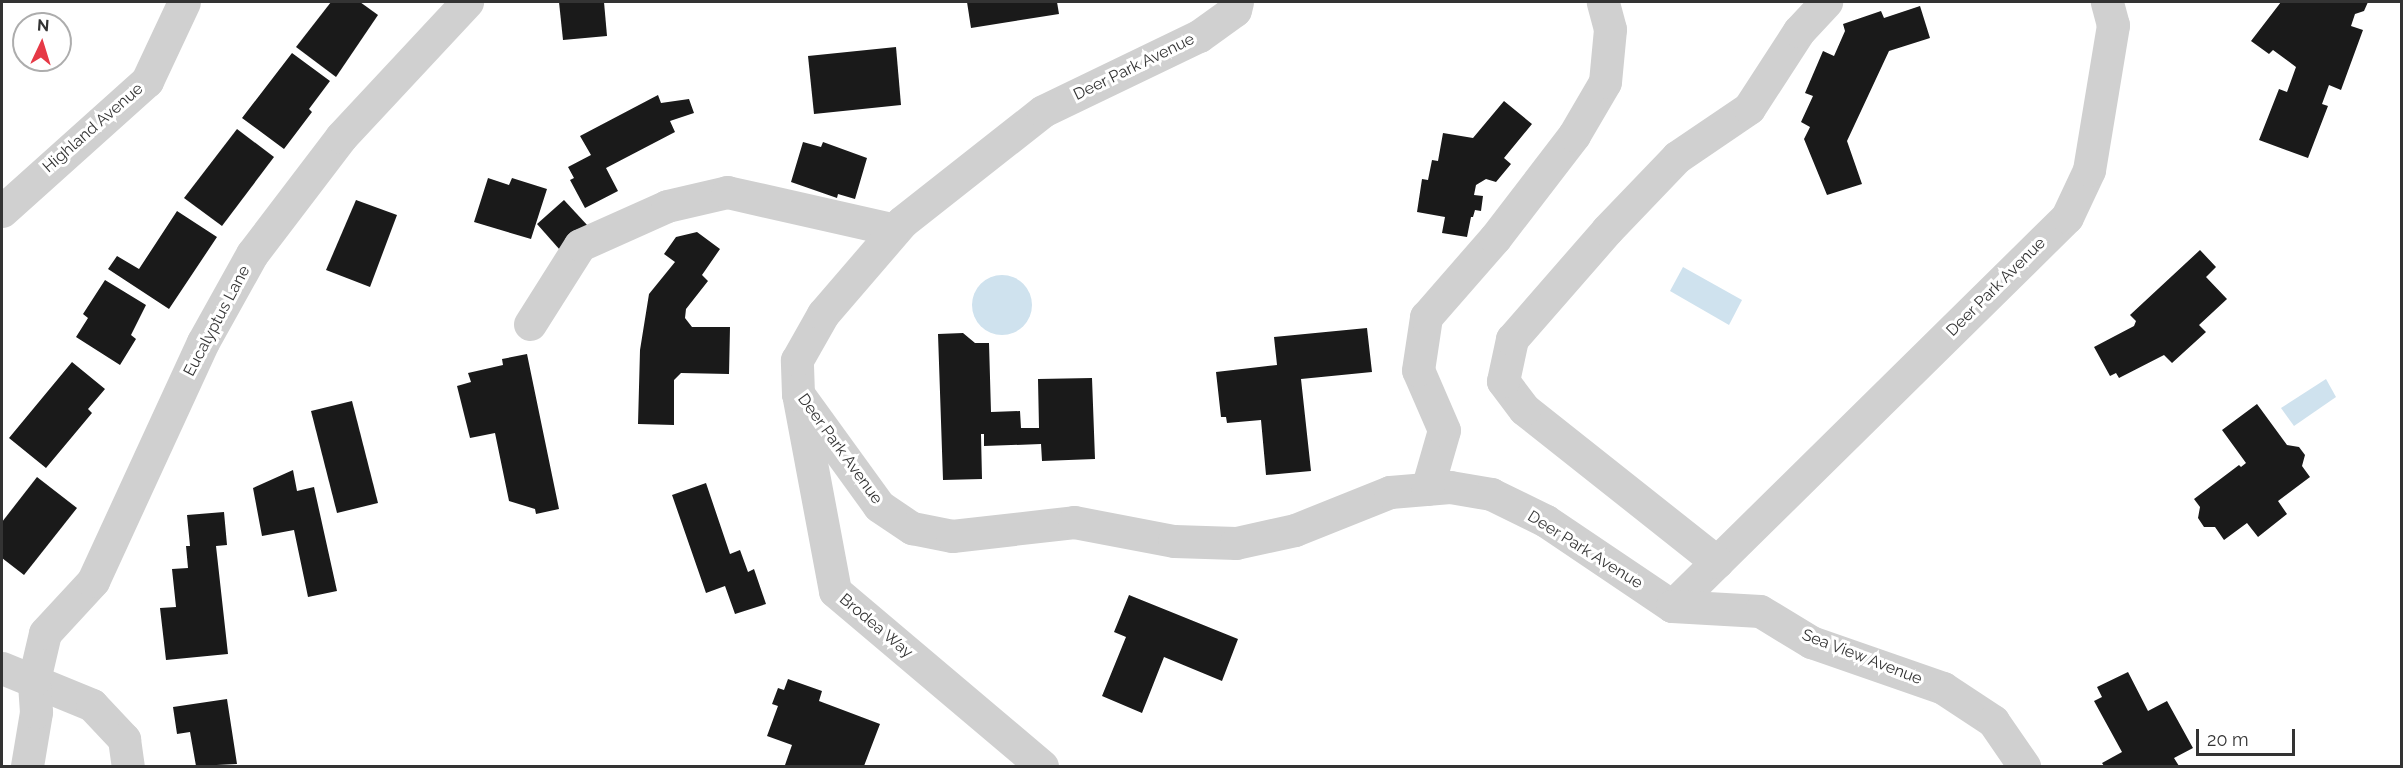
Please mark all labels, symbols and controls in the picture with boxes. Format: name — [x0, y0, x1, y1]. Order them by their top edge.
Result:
north arrow — [12, 12, 72, 72]
text: N — [36, 16, 50, 35]
street label: Deer Park Avenue — [1070, 29, 1198, 105]
street label: Highland Avenue — [39, 79, 147, 177]
street label: Deer Park Avenue — [1942, 233, 2050, 341]
street label: Eucalyptus Lane — [180, 262, 254, 380]
street label: Deer Park Avenue — [793, 390, 887, 508]
street label: Deer Park Avenue — [1524, 507, 1646, 593]
street label: Brodea Way — [835, 589, 917, 663]
street label: Sea View Avenue — [1799, 625, 1925, 689]
scale bar — [2199, 717, 2298, 755]
text: 20 m — [2207, 729, 2249, 750]

